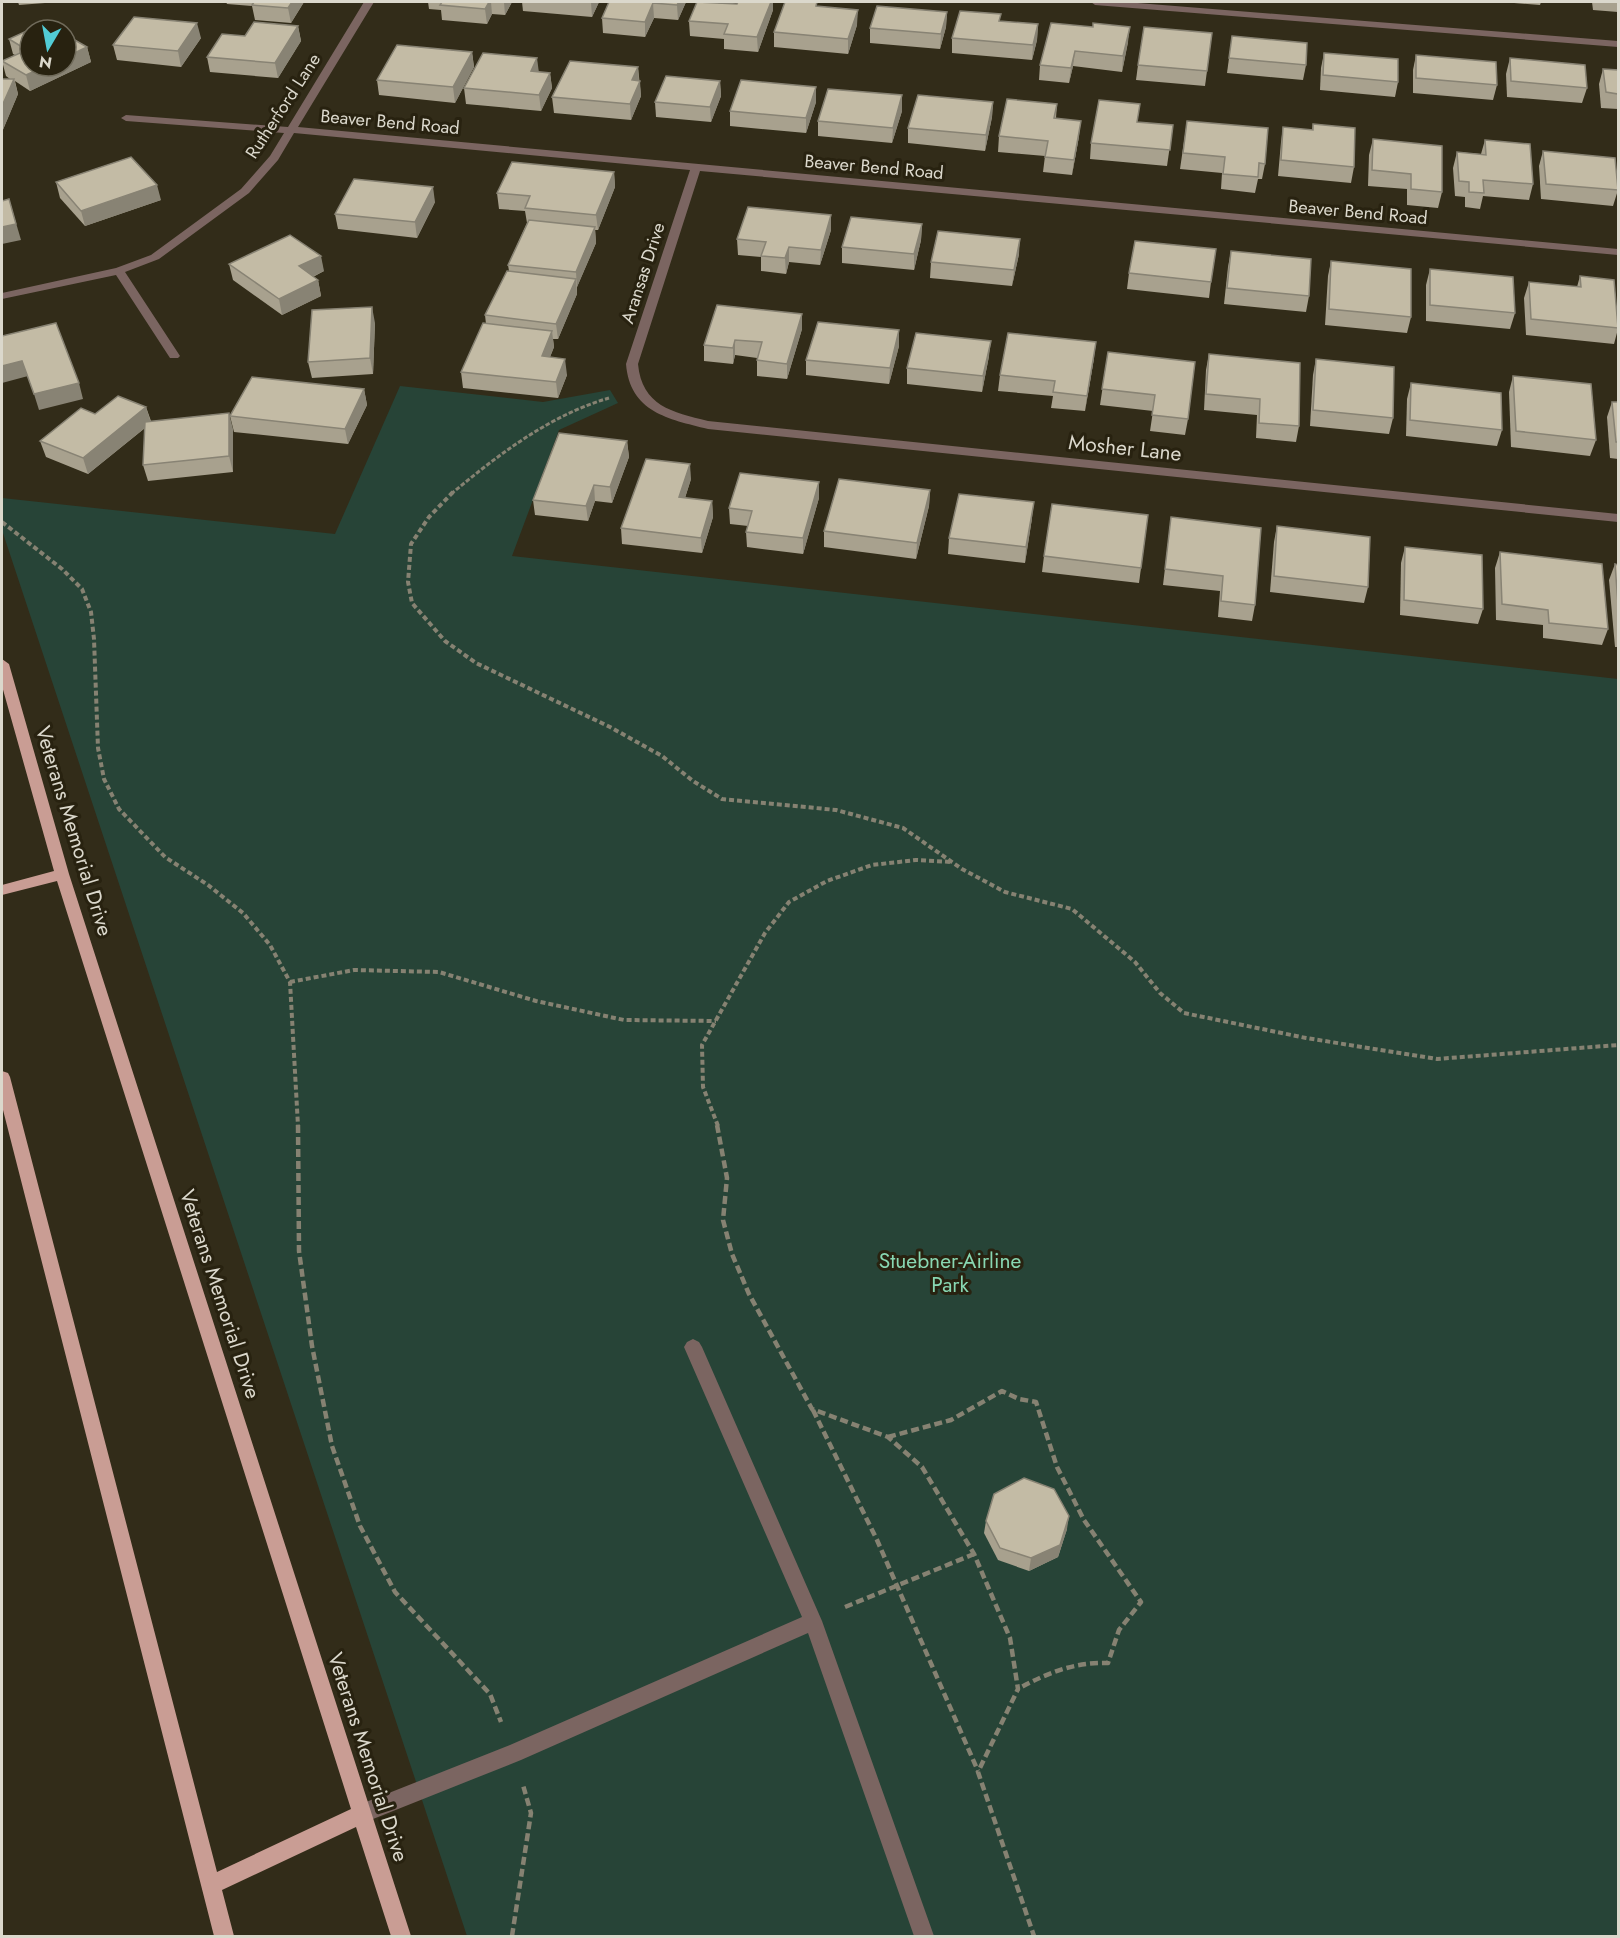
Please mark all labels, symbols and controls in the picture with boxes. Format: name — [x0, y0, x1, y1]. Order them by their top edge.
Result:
north arrow — [18, 18, 78, 78]
street label: Rutherford Lane — [239, 48, 327, 164]
text: N — [37, 50, 54, 75]
street label: Beaver Bend Road — [319, 103, 461, 141]
street label: Beaver Bend Road — [803, 148, 945, 186]
street label: Beaver Bend Road — [1287, 193, 1429, 231]
street label: Aransas Drive — [614, 219, 672, 327]
street label: Mosher Lane — [1067, 427, 1183, 469]
street label: Veterans Memorial Drive — [28, 722, 120, 940]
street label: Veterans Memorial Drive — [172, 1186, 268, 1403]
park label: Stuebner-Airline Park — [879, 1246, 1021, 1300]
street label: Veterans Memorial Drive — [320, 1649, 416, 1866]

